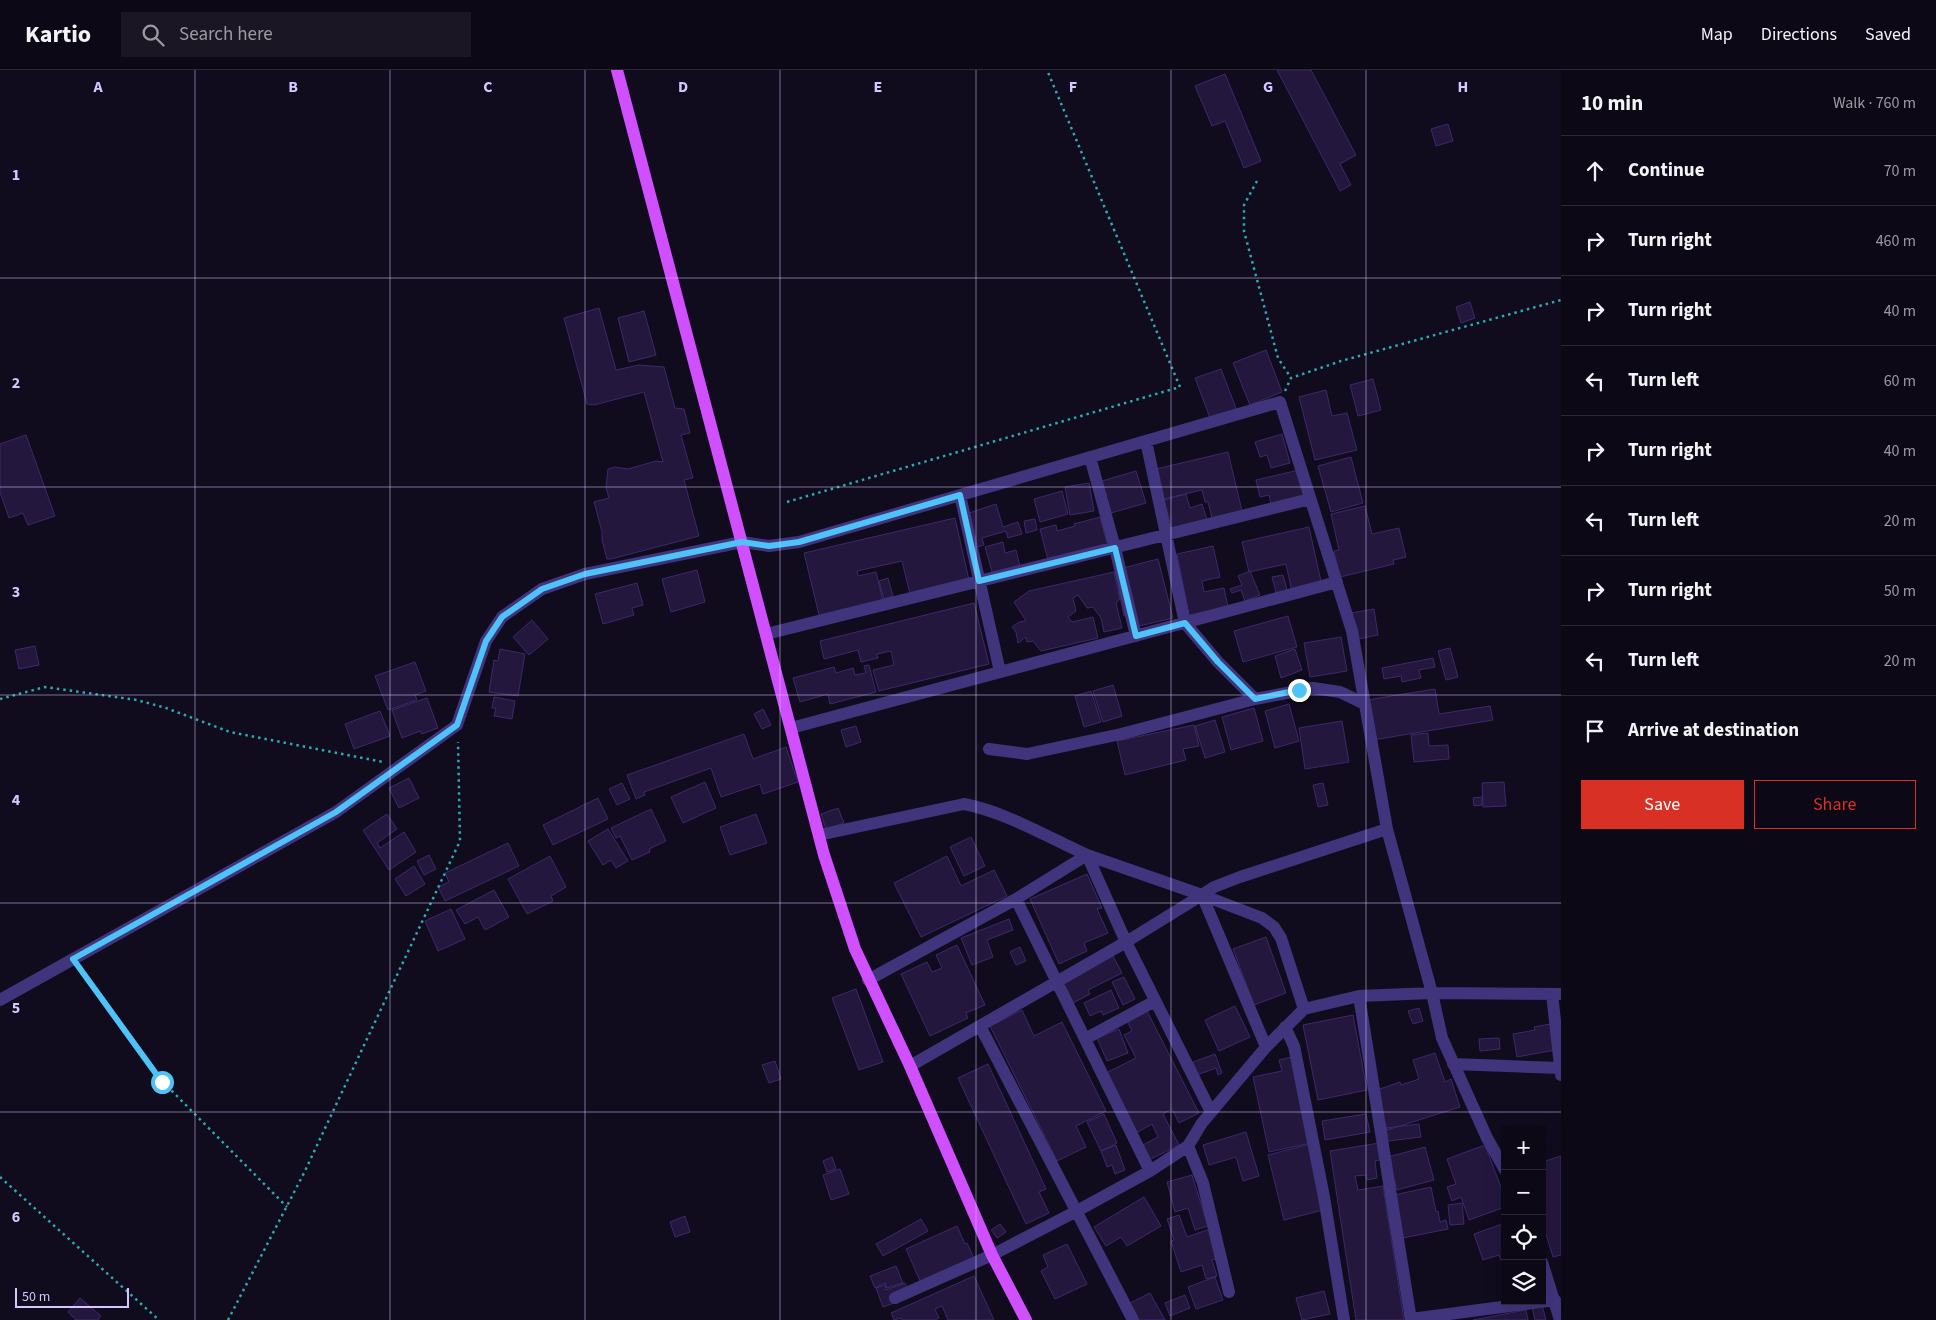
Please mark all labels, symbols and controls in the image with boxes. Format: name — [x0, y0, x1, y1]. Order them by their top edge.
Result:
search box — [121, 12, 471, 57]
text: Kartio — [25, 17, 91, 52]
icon: search — [139, 21, 167, 49]
text: Search here — [179, 21, 273, 48]
text: Map — [1701, 22, 1733, 47]
text: Directions — [1761, 22, 1837, 47]
text: Saved — [1865, 22, 1911, 47]
text: A — [92, 76, 103, 98]
text: B — [288, 76, 298, 98]
text: C — [483, 76, 493, 98]
text: D — [678, 76, 688, 98]
text: E — [874, 76, 882, 98]
text: F — [1069, 76, 1077, 98]
text: G — [1263, 76, 1273, 98]
text: H — [1458, 76, 1468, 98]
text: 10 min — [1581, 88, 1643, 118]
text: Walk · 760 m — [1833, 92, 1916, 114]
icon: ahead — [1581, 157, 1609, 185]
text: Continue — [1628, 157, 1705, 184]
text: 70 m — [1884, 160, 1916, 182]
text: 1 — [12, 164, 20, 186]
icon: right — [1581, 227, 1609, 255]
text: Turn right — [1628, 227, 1712, 254]
text: 460 m — [1876, 230, 1916, 252]
icon: right — [1581, 297, 1609, 325]
text: Turn right — [1628, 297, 1712, 324]
text: 40 m — [1884, 300, 1916, 322]
icon: left — [1581, 367, 1609, 395]
text: Turn left — [1628, 367, 1699, 394]
text: 60 m — [1884, 370, 1916, 392]
text: 2 — [12, 372, 20, 394]
icon: right — [1581, 437, 1609, 465]
text: Turn right — [1628, 437, 1712, 464]
text: 40 m — [1884, 440, 1916, 462]
icon: left — [1581, 507, 1609, 535]
text: Turn left — [1628, 507, 1699, 534]
text: 20 m — [1884, 510, 1916, 532]
icon: right — [1581, 577, 1609, 605]
text: Turn right — [1628, 577, 1712, 604]
text: 50 m — [1884, 580, 1916, 602]
text: 3 — [12, 581, 20, 603]
icon: left — [1581, 647, 1609, 675]
text: Turn left — [1628, 647, 1699, 674]
text: 20 m — [1884, 650, 1916, 672]
route end — [1288, 679, 1311, 702]
icon: arrive — [1581, 717, 1609, 745]
text: Arrive at destination — [1628, 717, 1799, 744]
button: Save — [1581, 780, 1744, 829]
button: Share — [1754, 780, 1916, 829]
text: 4 — [12, 789, 21, 811]
text: 5 — [12, 997, 20, 1019]
route start — [151, 1071, 174, 1094]
map controls — [1501, 1125, 1546, 1305]
button: + — [1501, 1125, 1546, 1170]
button: − — [1501, 1170, 1546, 1215]
text: 6 — [12, 1206, 20, 1228]
button: locate — [1501, 1215, 1546, 1260]
button: layers — [1501, 1260, 1546, 1305]
scale bar — [15, 1285, 129, 1308]
text: 50 m — [22, 1287, 50, 1307]

